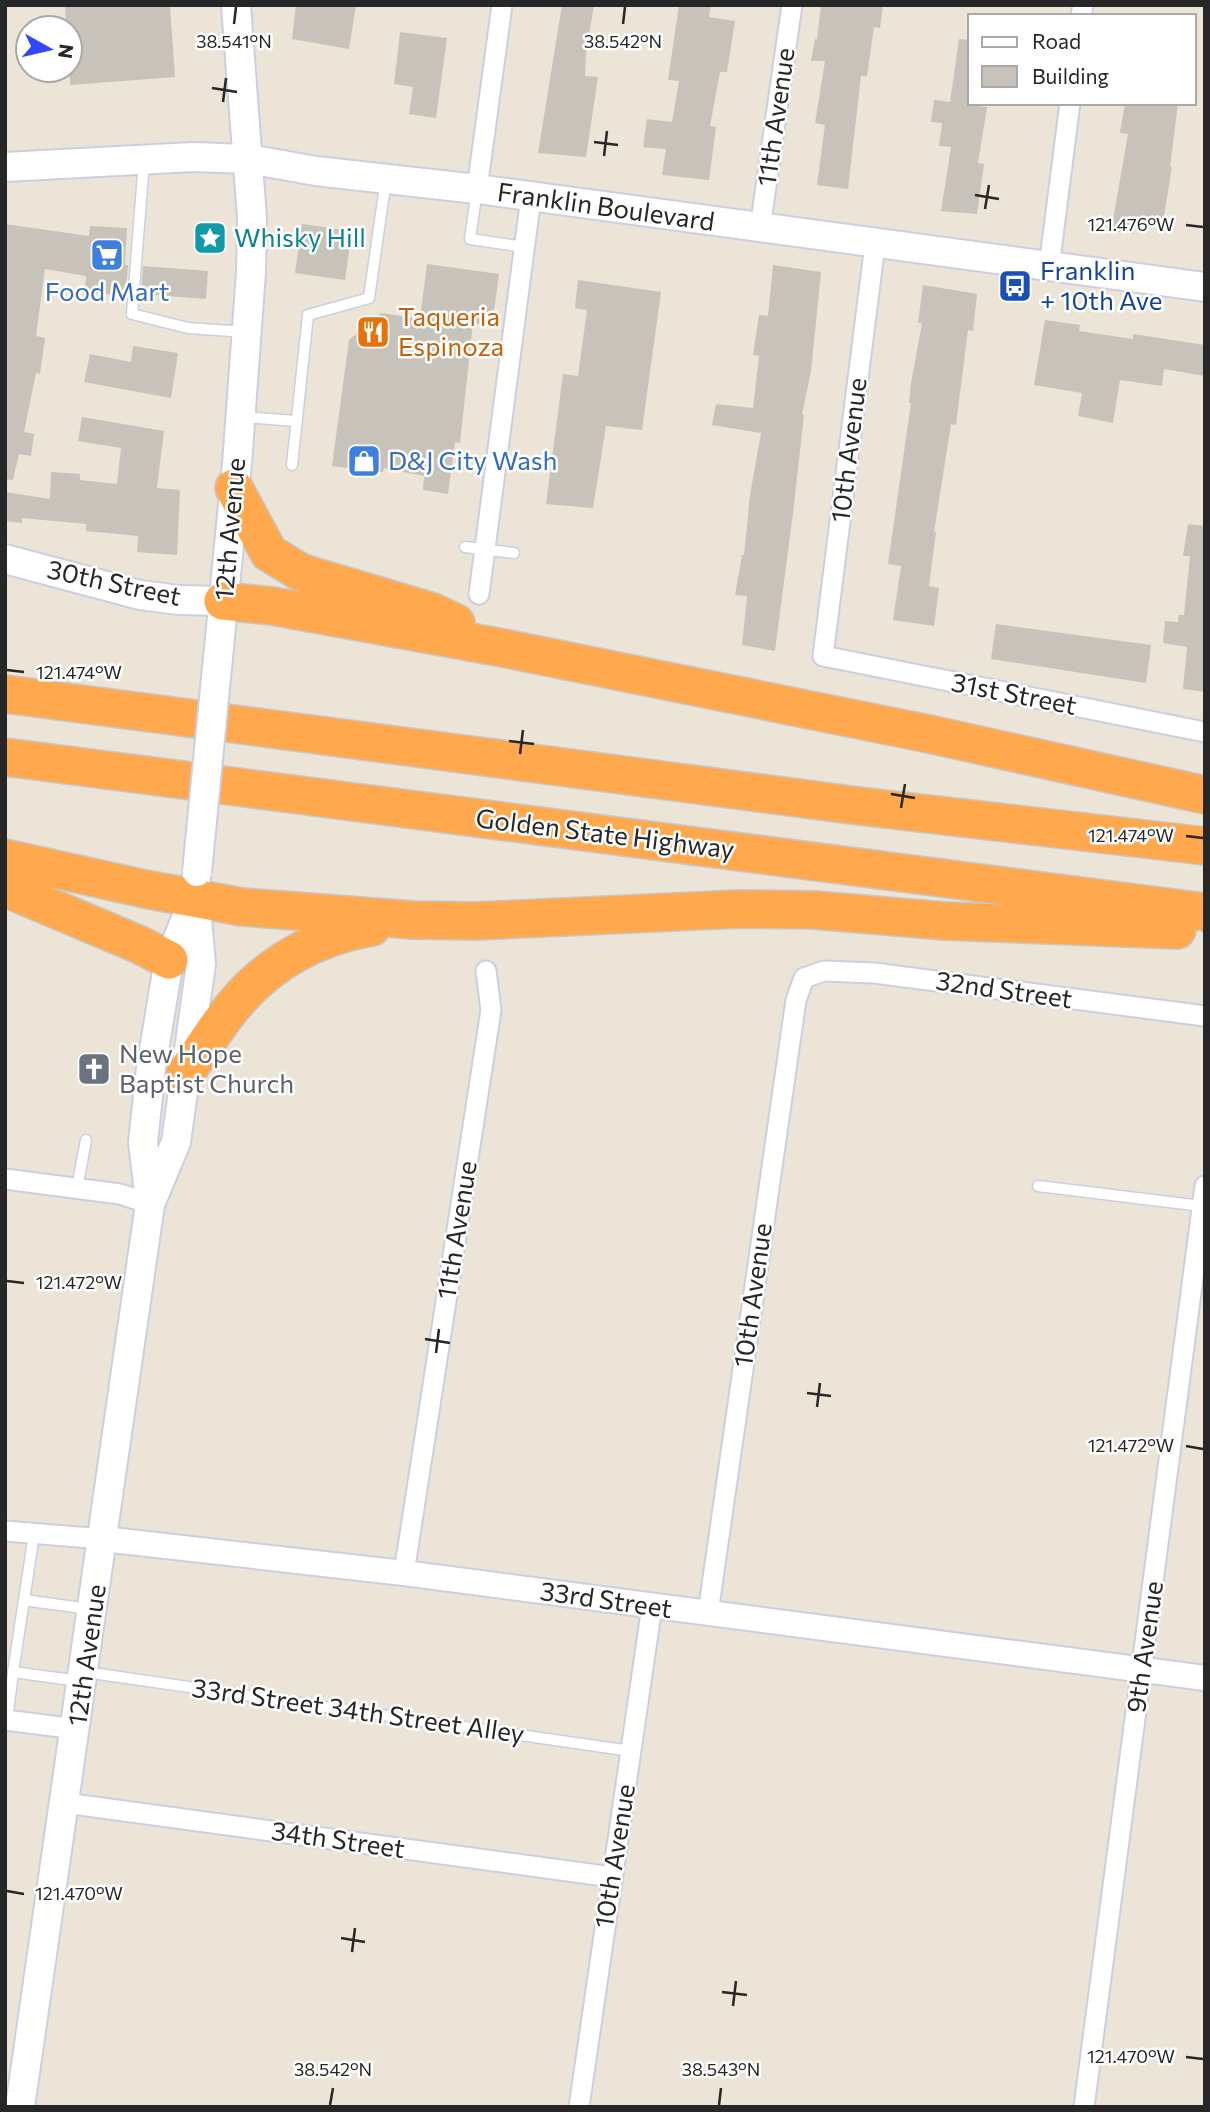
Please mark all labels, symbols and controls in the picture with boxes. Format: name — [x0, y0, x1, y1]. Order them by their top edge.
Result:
north arrow — [14, 14, 84, 84]
legend — [968, 14, 1196, 105]
text: Road — [1032, 28, 1081, 53]
text: 38.541°N — [196, 30, 272, 52]
text: 38.542°N — [584, 30, 662, 52]
text: N — [54, 43, 79, 60]
street label: 11th Avenue — [749, 46, 800, 188]
text: Building — [1032, 63, 1109, 88]
street label: Franklin Boulevard — [496, 175, 717, 236]
text: 121.476°W — [1088, 213, 1174, 235]
place icon: Whisky Hill — [191, 219, 229, 257]
place label: Whisky Hill — [234, 221, 366, 252]
supermarket icon: Food Mart — [88, 236, 126, 274]
place label: Franklin + 10th Ave — [1040, 254, 1162, 315]
bus stop icon: Franklin + 10th Ave — [996, 267, 1034, 305]
place label: Food Mart — [45, 275, 169, 306]
place label: Taqueria Espinoza — [398, 300, 504, 361]
restaurant icon: Taqueria Espinoza — [354, 313, 392, 351]
street label: 10th Avenue — [823, 376, 872, 524]
shop icon: D&J City Wash — [345, 442, 383, 480]
place label: D&J City Wash — [388, 444, 558, 475]
street label: 12th Avenue — [207, 456, 250, 601]
street label: 30th Street — [45, 552, 184, 611]
text: 121.474°W — [36, 661, 122, 683]
street label: 31st Street — [949, 665, 1080, 720]
street label: Golden State Highway — [474, 801, 736, 864]
text: 121.474°W — [1088, 824, 1174, 846]
street label: 32nd Street — [934, 964, 1074, 1013]
place label: New Hope Baptist Church — [119, 1037, 294, 1098]
church icon: New Hope Baptist Church — [75, 1050, 113, 1088]
street label: 11th Avenue — [429, 1158, 482, 1301]
street label: 10th Avenue — [726, 1221, 777, 1369]
text: 121.472°W — [36, 1271, 122, 1293]
text: 121.472°W — [1088, 1434, 1174, 1456]
street label: 33rd Street — [538, 1574, 674, 1623]
street label: 9th Avenue — [1119, 1579, 1168, 1715]
street label: 12th Avenue — [60, 1582, 111, 1728]
street label: 33rd Street 34th Street Alley — [190, 1671, 526, 1748]
street label: 10th Avenue — [587, 1782, 640, 1930]
street label: 34th Street — [269, 1814, 407, 1863]
text: 121.470°W — [35, 1882, 123, 1904]
text: 121.470°W — [1087, 2045, 1175, 2067]
text: 38.542°N — [294, 2058, 372, 2080]
text: 38.543°N — [682, 2058, 760, 2080]

